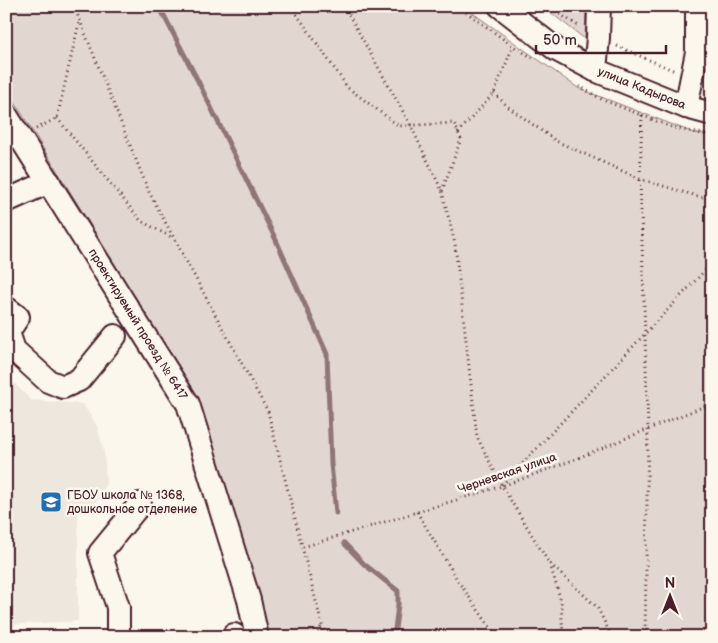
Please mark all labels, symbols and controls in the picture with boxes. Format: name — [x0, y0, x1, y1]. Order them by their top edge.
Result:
scale bar — [536, 22, 666, 54]
text: 50 m — [543, 31, 577, 50]
street label: улица Кадырова — [596, 64, 688, 113]
street label: проектируемый проезд № 6417 — [85, 246, 190, 403]
street label: Черневская улица — [456, 450, 559, 497]
place label: ГБОУ школа № 1368, дошкольное отделение — [67, 488, 197, 517]
school or university icon: ГБОУ школа № 1368, дошкольное отделение — [39, 490, 63, 514]
north arrow — [646, 570, 696, 620]
text: N — [665, 575, 675, 592]

